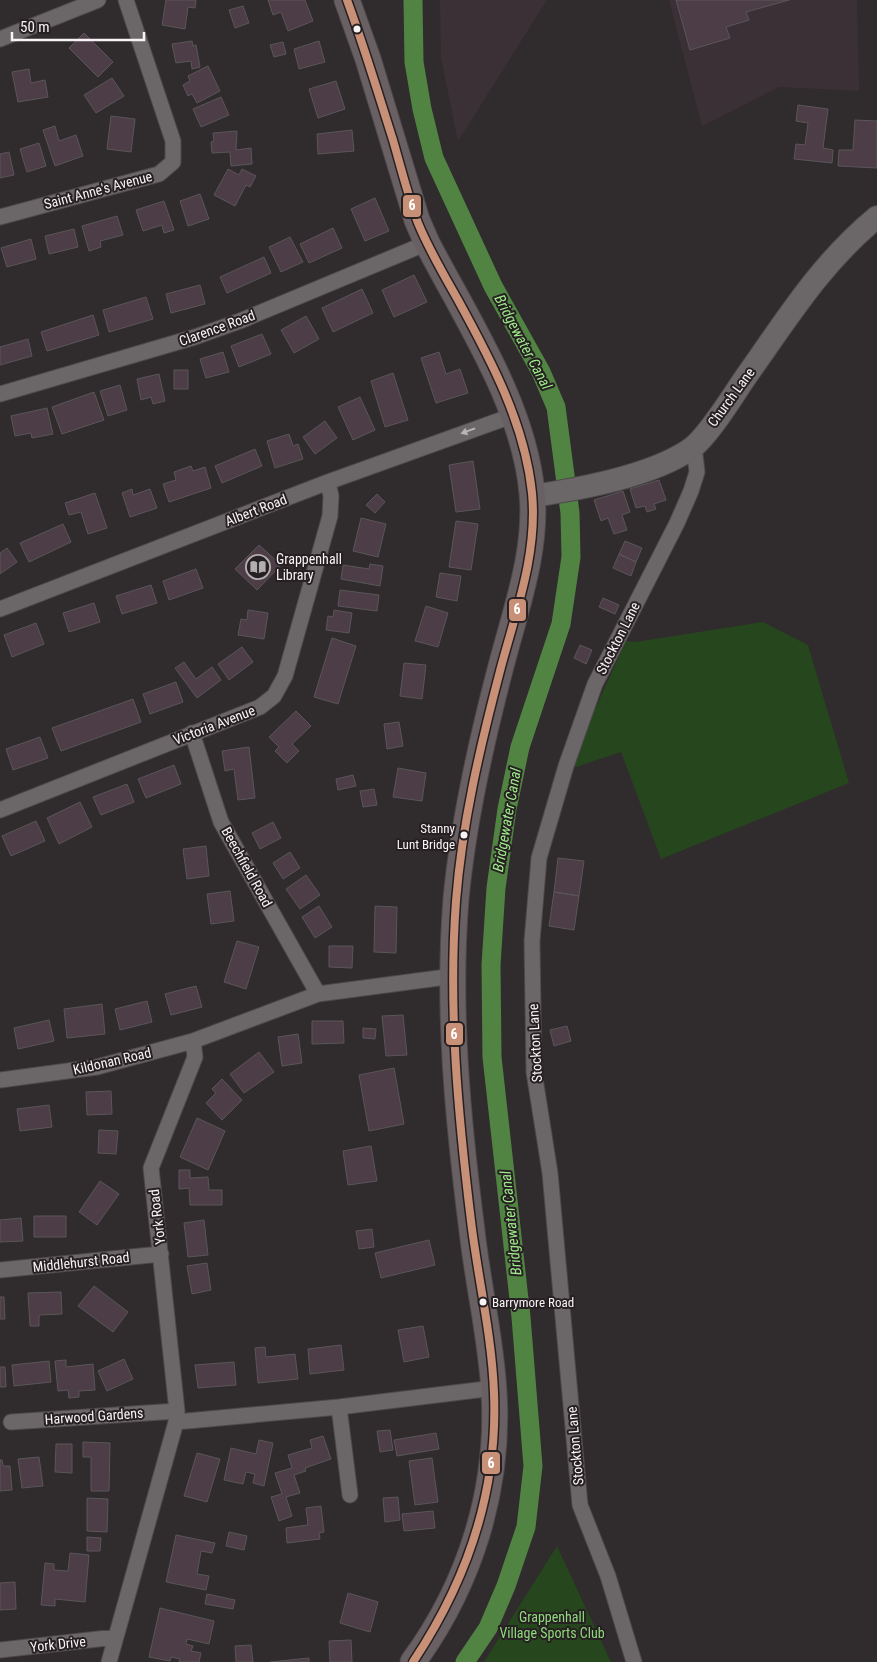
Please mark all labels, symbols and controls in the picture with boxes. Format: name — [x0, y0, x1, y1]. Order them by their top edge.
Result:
scale bar — [12, 10, 145, 42]
text: 50 m — [20, 18, 50, 36]
unlabelled marker — [352, 24, 362, 34]
street label: Saint Anne's Avenue — [42, 168, 154, 212]
line badge: 6 — [402, 194, 422, 218]
text: 6 — [408, 197, 416, 213]
water label: Bridgewater Canal — [490, 291, 556, 393]
street label: Clarence Road — [177, 307, 257, 349]
street label: Church Lane — [704, 364, 758, 430]
one-way arrow — [460, 427, 475, 435]
street label: Albert Road — [223, 491, 289, 529]
place label: Grappenhall Library — [276, 551, 342, 583]
library icon: Grappenhall Library — [245, 554, 271, 580]
line badge: 6 — [508, 598, 527, 622]
street label: Stockton Lane — [593, 599, 643, 677]
text: 6 — [513, 601, 521, 617]
street label: Victoria Avenue — [171, 702, 258, 748]
water label: Bridgewater Canal — [489, 766, 525, 873]
place label: Stanny Lunt Bridge — [397, 821, 456, 852]
street label: Beechfield Road — [218, 824, 276, 910]
marker: Stanny Lunt Bridge — [459, 830, 469, 840]
street label: Stockton Lane — [525, 1003, 545, 1083]
line badge: 6 — [445, 1022, 464, 1046]
text: 6 — [450, 1026, 458, 1042]
street label: Kildonan Road — [71, 1044, 153, 1078]
water label: Bridgewater Canal — [496, 1169, 525, 1276]
street label: York Road — [146, 1188, 168, 1246]
street label: Middlehurst Road — [32, 1249, 130, 1275]
place label: Barrymore Road — [492, 1295, 574, 1310]
marker: Barrymore Road — [478, 1297, 488, 1307]
street label: Harwood Gardens — [44, 1405, 144, 1427]
street label: Stockton Lane — [564, 1406, 586, 1486]
line badge: 6 — [481, 1451, 501, 1475]
text: 6 — [487, 1455, 495, 1471]
park label: Grappenhall Village Sports Club — [499, 1609, 605, 1641]
street label: York Drive — [29, 1633, 87, 1655]

